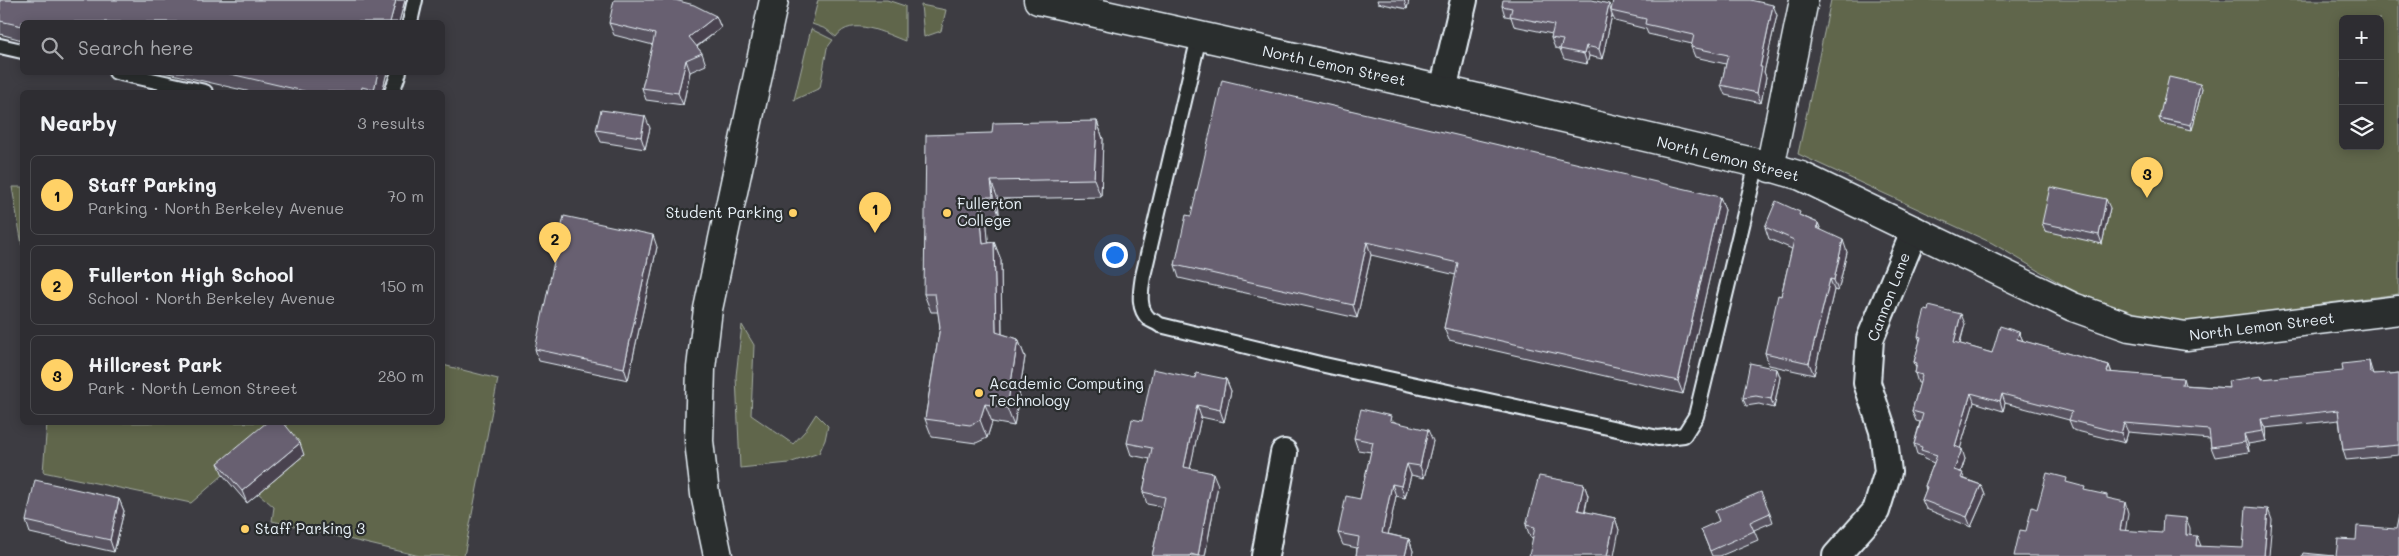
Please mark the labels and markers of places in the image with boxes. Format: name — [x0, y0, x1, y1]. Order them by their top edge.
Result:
pin: 3 — [2131, 157, 2163, 198]
pin: 1 — [859, 192, 891, 233]
place label: Fullerton College — [957, 193, 1022, 230]
place label: Student Parking — [666, 202, 783, 222]
marker: Student Parking — [787, 207, 799, 219]
marker: Fullerton College — [941, 207, 953, 219]
pin: 2 — [539, 222, 571, 263]
place label: Academic Computing Technology — [989, 373, 1144, 410]
marker: Academic Computing Technology — [973, 387, 985, 399]
place label: Staff Parking 3 — [255, 518, 365, 538]
marker: Staff Parking 3 — [239, 523, 251, 535]

